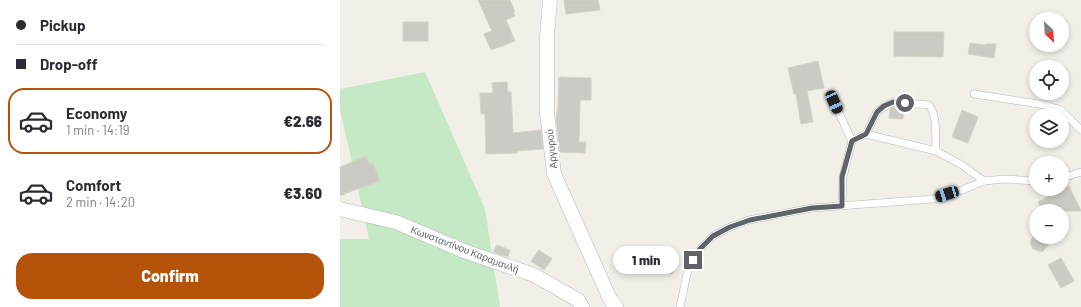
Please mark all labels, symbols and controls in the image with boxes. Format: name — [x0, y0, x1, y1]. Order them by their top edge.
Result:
north arrow — [1029, 12, 1069, 52]
map controls — [1029, 12, 1069, 244]
text: Pickup — [40, 16, 86, 34]
text: Drop-off — [40, 55, 98, 73]
button: locate — [1029, 60, 1069, 100]
car — [824, 89, 844, 115]
route start — [896, 94, 914, 112]
icon: car — [18, 103, 54, 139]
text: Economy — [66, 104, 127, 122]
button: layers — [1029, 108, 1069, 148]
text: €2.66 — [284, 112, 322, 130]
text: 1 min · 14:19 — [66, 122, 130, 138]
street label: Αργυρού — [543, 129, 559, 169]
button: + — [1029, 156, 1069, 196]
icon: car — [18, 175, 54, 211]
text: Comfort — [66, 176, 121, 194]
text: €3.60 — [284, 184, 322, 202]
car — [934, 185, 960, 203]
text: 2 min · 14:20 — [66, 194, 135, 210]
button: − — [1029, 204, 1069, 244]
street label: Κωνσταντίνου Καραμανλή — [409, 223, 521, 275]
callout: 1 min — [613, 246, 679, 274]
route end — [684, 251, 702, 269]
text: 1 min — [632, 252, 660, 268]
button: Confirm — [16, 253, 324, 299]

